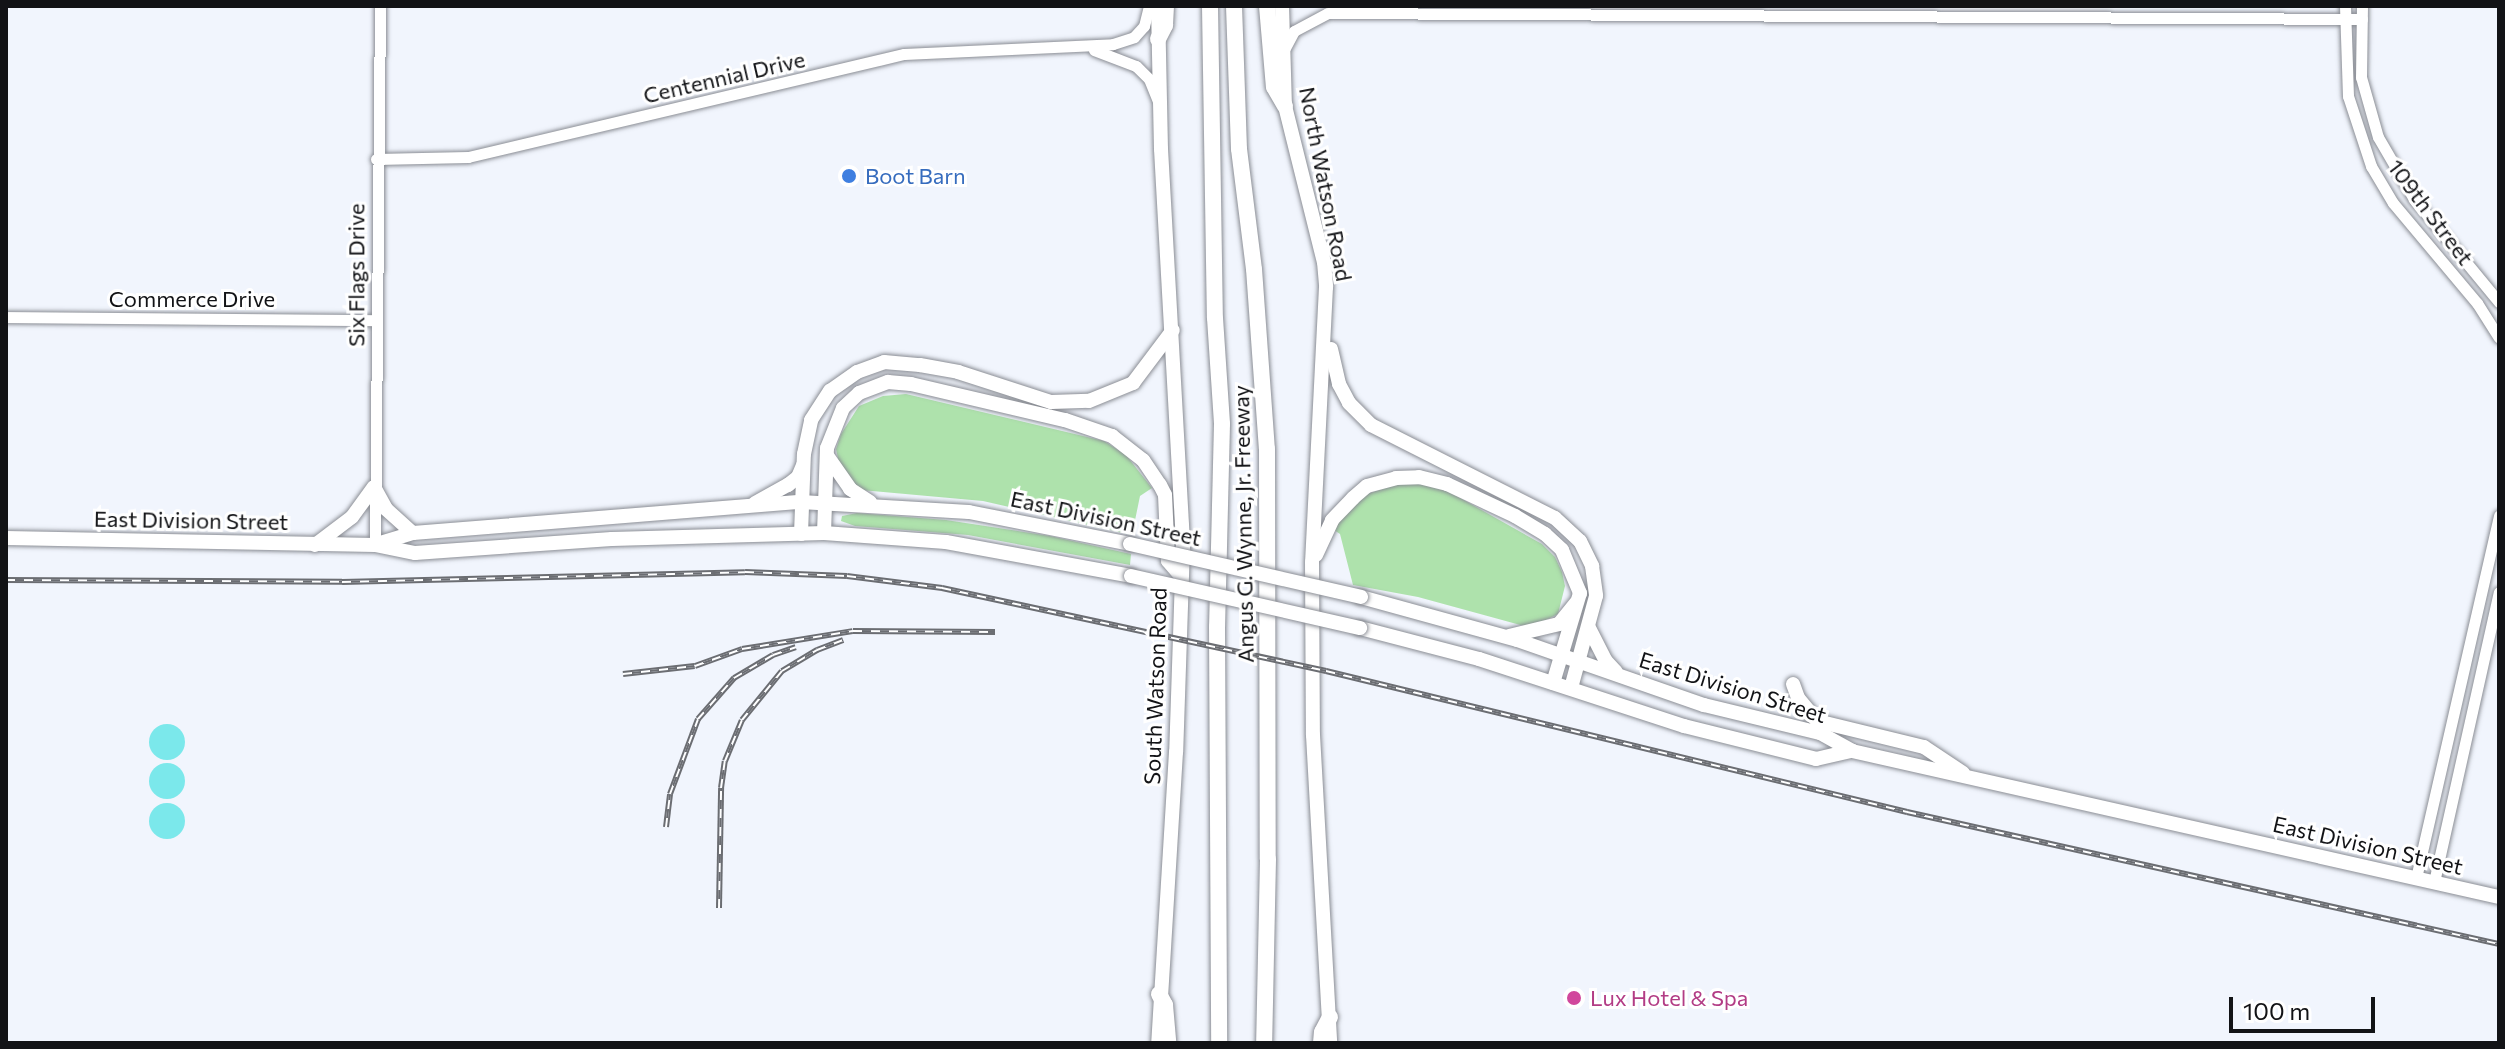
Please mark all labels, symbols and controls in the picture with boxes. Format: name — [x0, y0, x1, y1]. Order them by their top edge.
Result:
street label: Centennial Drive — [641, 46, 807, 108]
street label: North Watson Road — [1294, 85, 1358, 283]
street label: 109th Street — [2383, 154, 2479, 270]
place label: Boot Barn — [865, 163, 966, 189]
marker: Boot Barn — [840, 167, 858, 185]
street label: Six Flags Drive — [343, 203, 369, 347]
street label: Commerce Drive — [109, 286, 275, 312]
street label: Angus G. Wynne, Jr. Freeway — [1227, 385, 1259, 663]
street label: East Division Street — [1008, 485, 1204, 551]
street label: East Division Street — [94, 505, 288, 535]
street label: South Watson Road — [1138, 587, 1172, 785]
street label: East Division Street — [1636, 646, 1830, 728]
street label: East Division Street — [2270, 810, 2466, 880]
scale bar — [2233, 981, 2379, 1031]
place label: Lux Hotel & Spa — [1590, 985, 1748, 1011]
marker: Lux Hotel & Spa — [1565, 989, 1583, 1007]
text: 100 m — [2243, 996, 2310, 1025]

